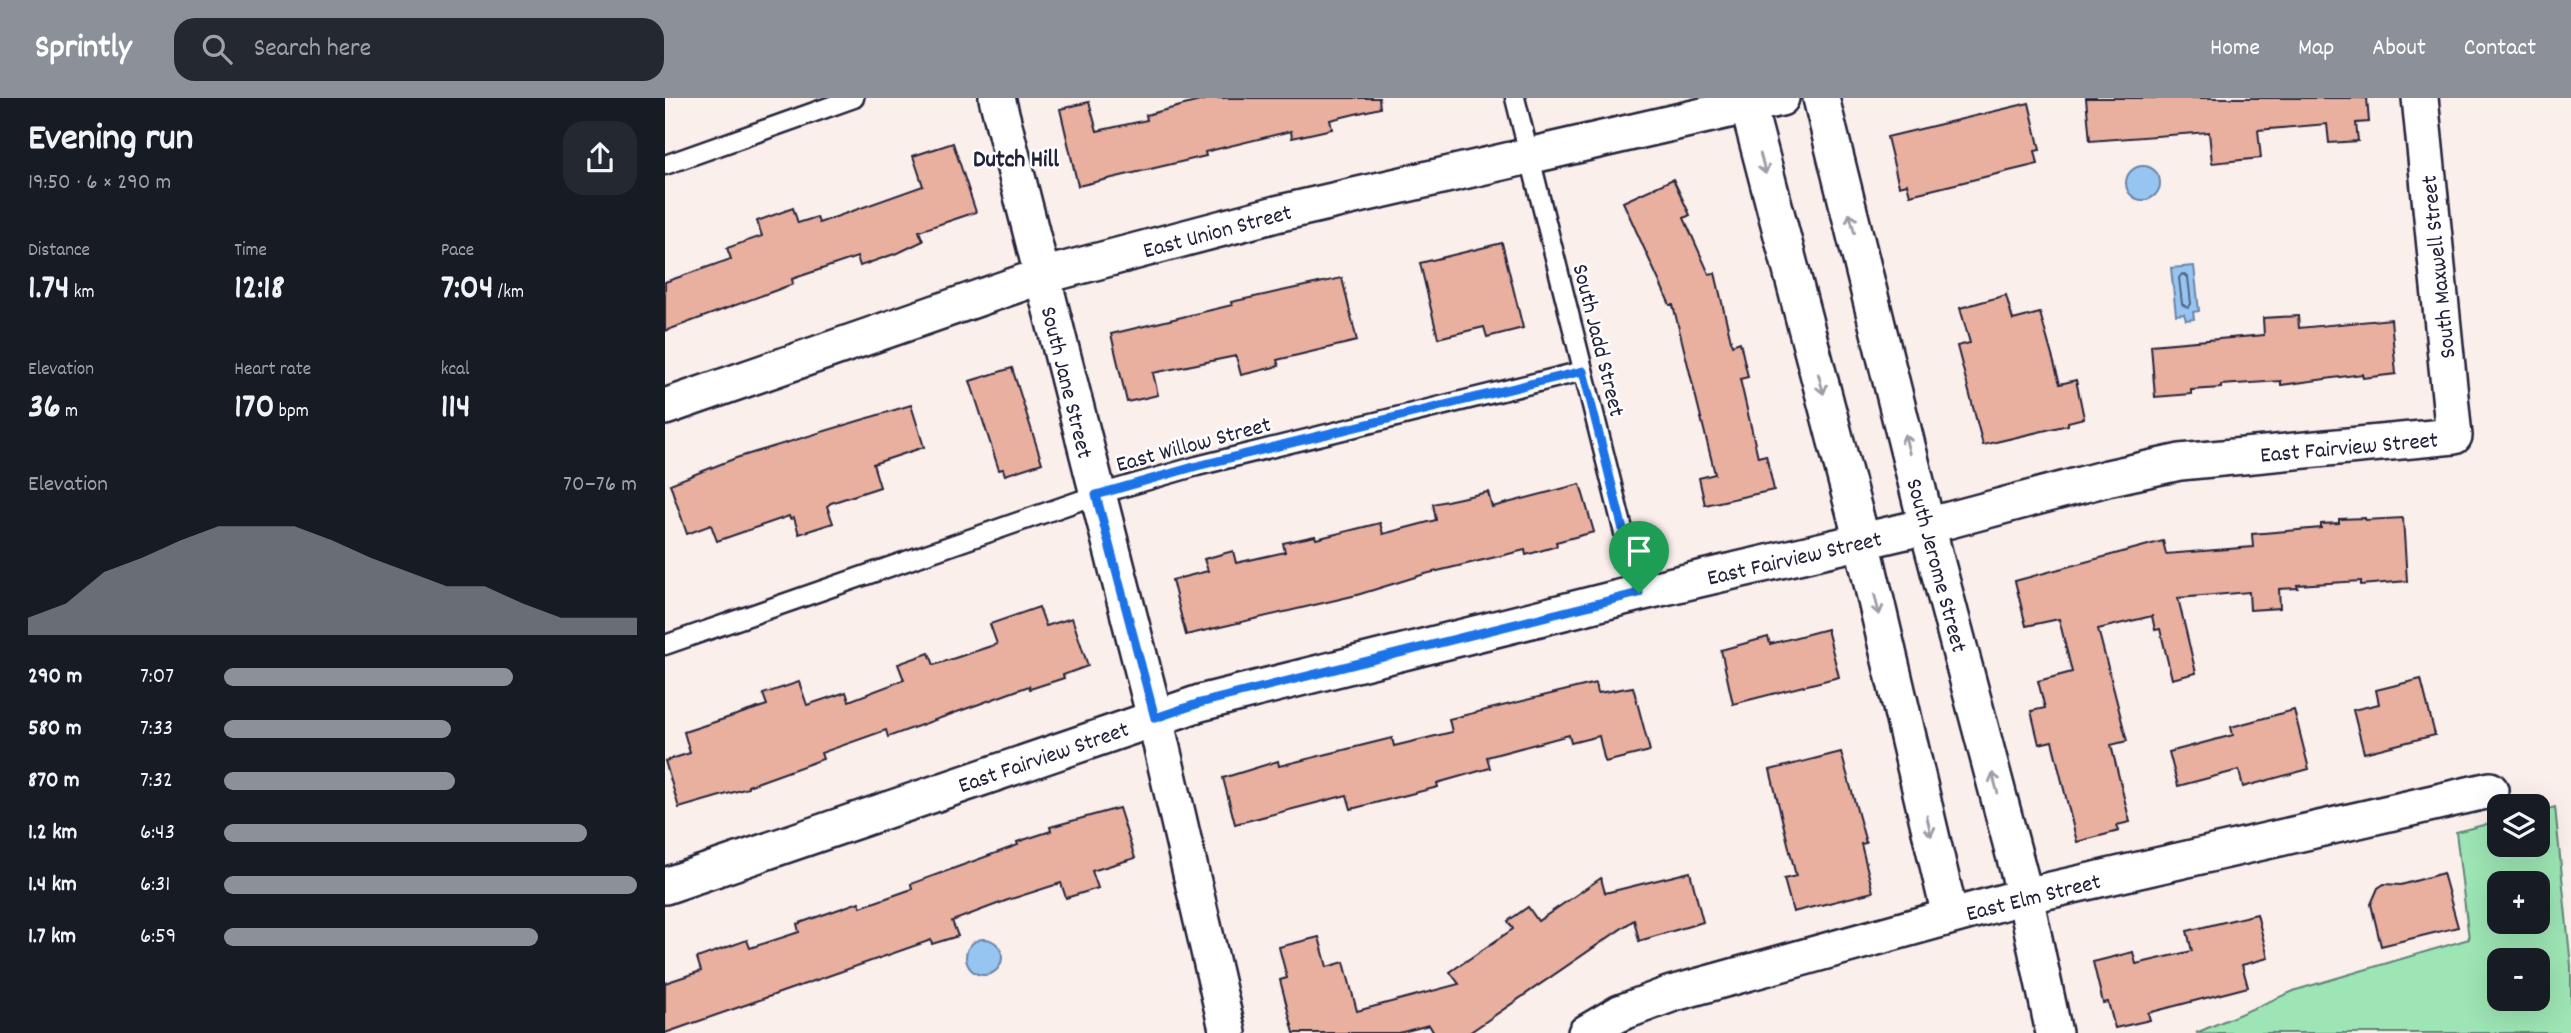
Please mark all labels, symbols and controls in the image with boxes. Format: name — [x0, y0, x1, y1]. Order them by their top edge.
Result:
search box — [174, 18, 664, 81]
text: Sprintly — [35, 26, 132, 73]
icon: search — [198, 30, 236, 68]
text: Search here — [254, 31, 371, 68]
text: Home — [2210, 32, 2260, 66]
text: Map — [2298, 32, 2334, 66]
text: About — [2372, 32, 2426, 66]
text: Contact — [2464, 32, 2536, 66]
text: Evening run — [28, 113, 193, 168]
button: share — [563, 121, 637, 195]
district label: Dutch Hill — [973, 144, 1059, 178]
one-way arrow — [1757, 152, 1770, 175]
text: 19:50 · 6 × 290 m — [28, 167, 171, 200]
street label: South Maxwell Street — [2414, 173, 2467, 360]
street label: East Union Street — [1140, 198, 1296, 269]
one-way arrow — [1845, 212, 1858, 235]
text: Distance — [28, 238, 90, 265]
text: Time — [234, 238, 267, 265]
text: Pace — [441, 238, 474, 265]
street label: South Jadd Street — [1562, 261, 1632, 421]
text: 1.74 — [28, 265, 69, 315]
text: 12:18 — [234, 265, 285, 315]
text: 7:04 — [441, 265, 493, 315]
text: km — [69, 280, 95, 307]
text: /km — [493, 280, 524, 307]
street label: South Jane Street — [1030, 303, 1099, 462]
text: Elevation — [28, 357, 94, 384]
text: Heart rate — [234, 357, 311, 384]
text: kcal — [441, 357, 470, 384]
one-way arrow — [1815, 372, 1828, 395]
text: 36 — [28, 384, 61, 434]
text: 170 — [234, 384, 274, 434]
text: 114 — [441, 384, 471, 434]
text: m — [61, 399, 78, 426]
text: bpm — [274, 399, 309, 426]
street label: East Willow Street — [1113, 410, 1275, 483]
street label: East Fairview Street — [2259, 425, 2440, 474]
one-way arrow — [1900, 433, 1913, 456]
text: Elevation — [28, 469, 108, 502]
text: 70–76 m — [563, 469, 637, 502]
street label: South Jerome Street — [1896, 475, 1974, 657]
pin — [1609, 521, 1669, 593]
street label: East Fairview Street — [1704, 524, 1885, 597]
icon: arrive — [1620, 532, 1658, 570]
one-way arrow — [1871, 593, 1884, 615]
text: 290 m — [28, 661, 82, 694]
text: 7:07 — [140, 661, 174, 694]
text: 580 m — [28, 713, 81, 746]
text: 7:33 — [140, 713, 173, 746]
street label: East Fairview Street — [954, 715, 1134, 804]
text: 870 m — [28, 765, 80, 798]
text: 7:32 — [140, 765, 173, 798]
one-way arrow — [1988, 772, 2001, 794]
map controls — [2487, 794, 2550, 1011]
button: layers — [2487, 794, 2550, 857]
one-way arrow — [1922, 814, 1936, 837]
text: 1.2 km — [28, 817, 77, 850]
text: 6:43 — [140, 817, 175, 850]
street label: East Elm Street — [1963, 867, 2105, 932]
text: 1.4 km — [28, 869, 77, 902]
text: 6:31 — [140, 869, 170, 902]
button: + — [2487, 871, 2550, 934]
text: 1.7 km — [28, 921, 76, 954]
text: 6:59 — [140, 921, 176, 954]
button: − — [2487, 948, 2550, 1011]

